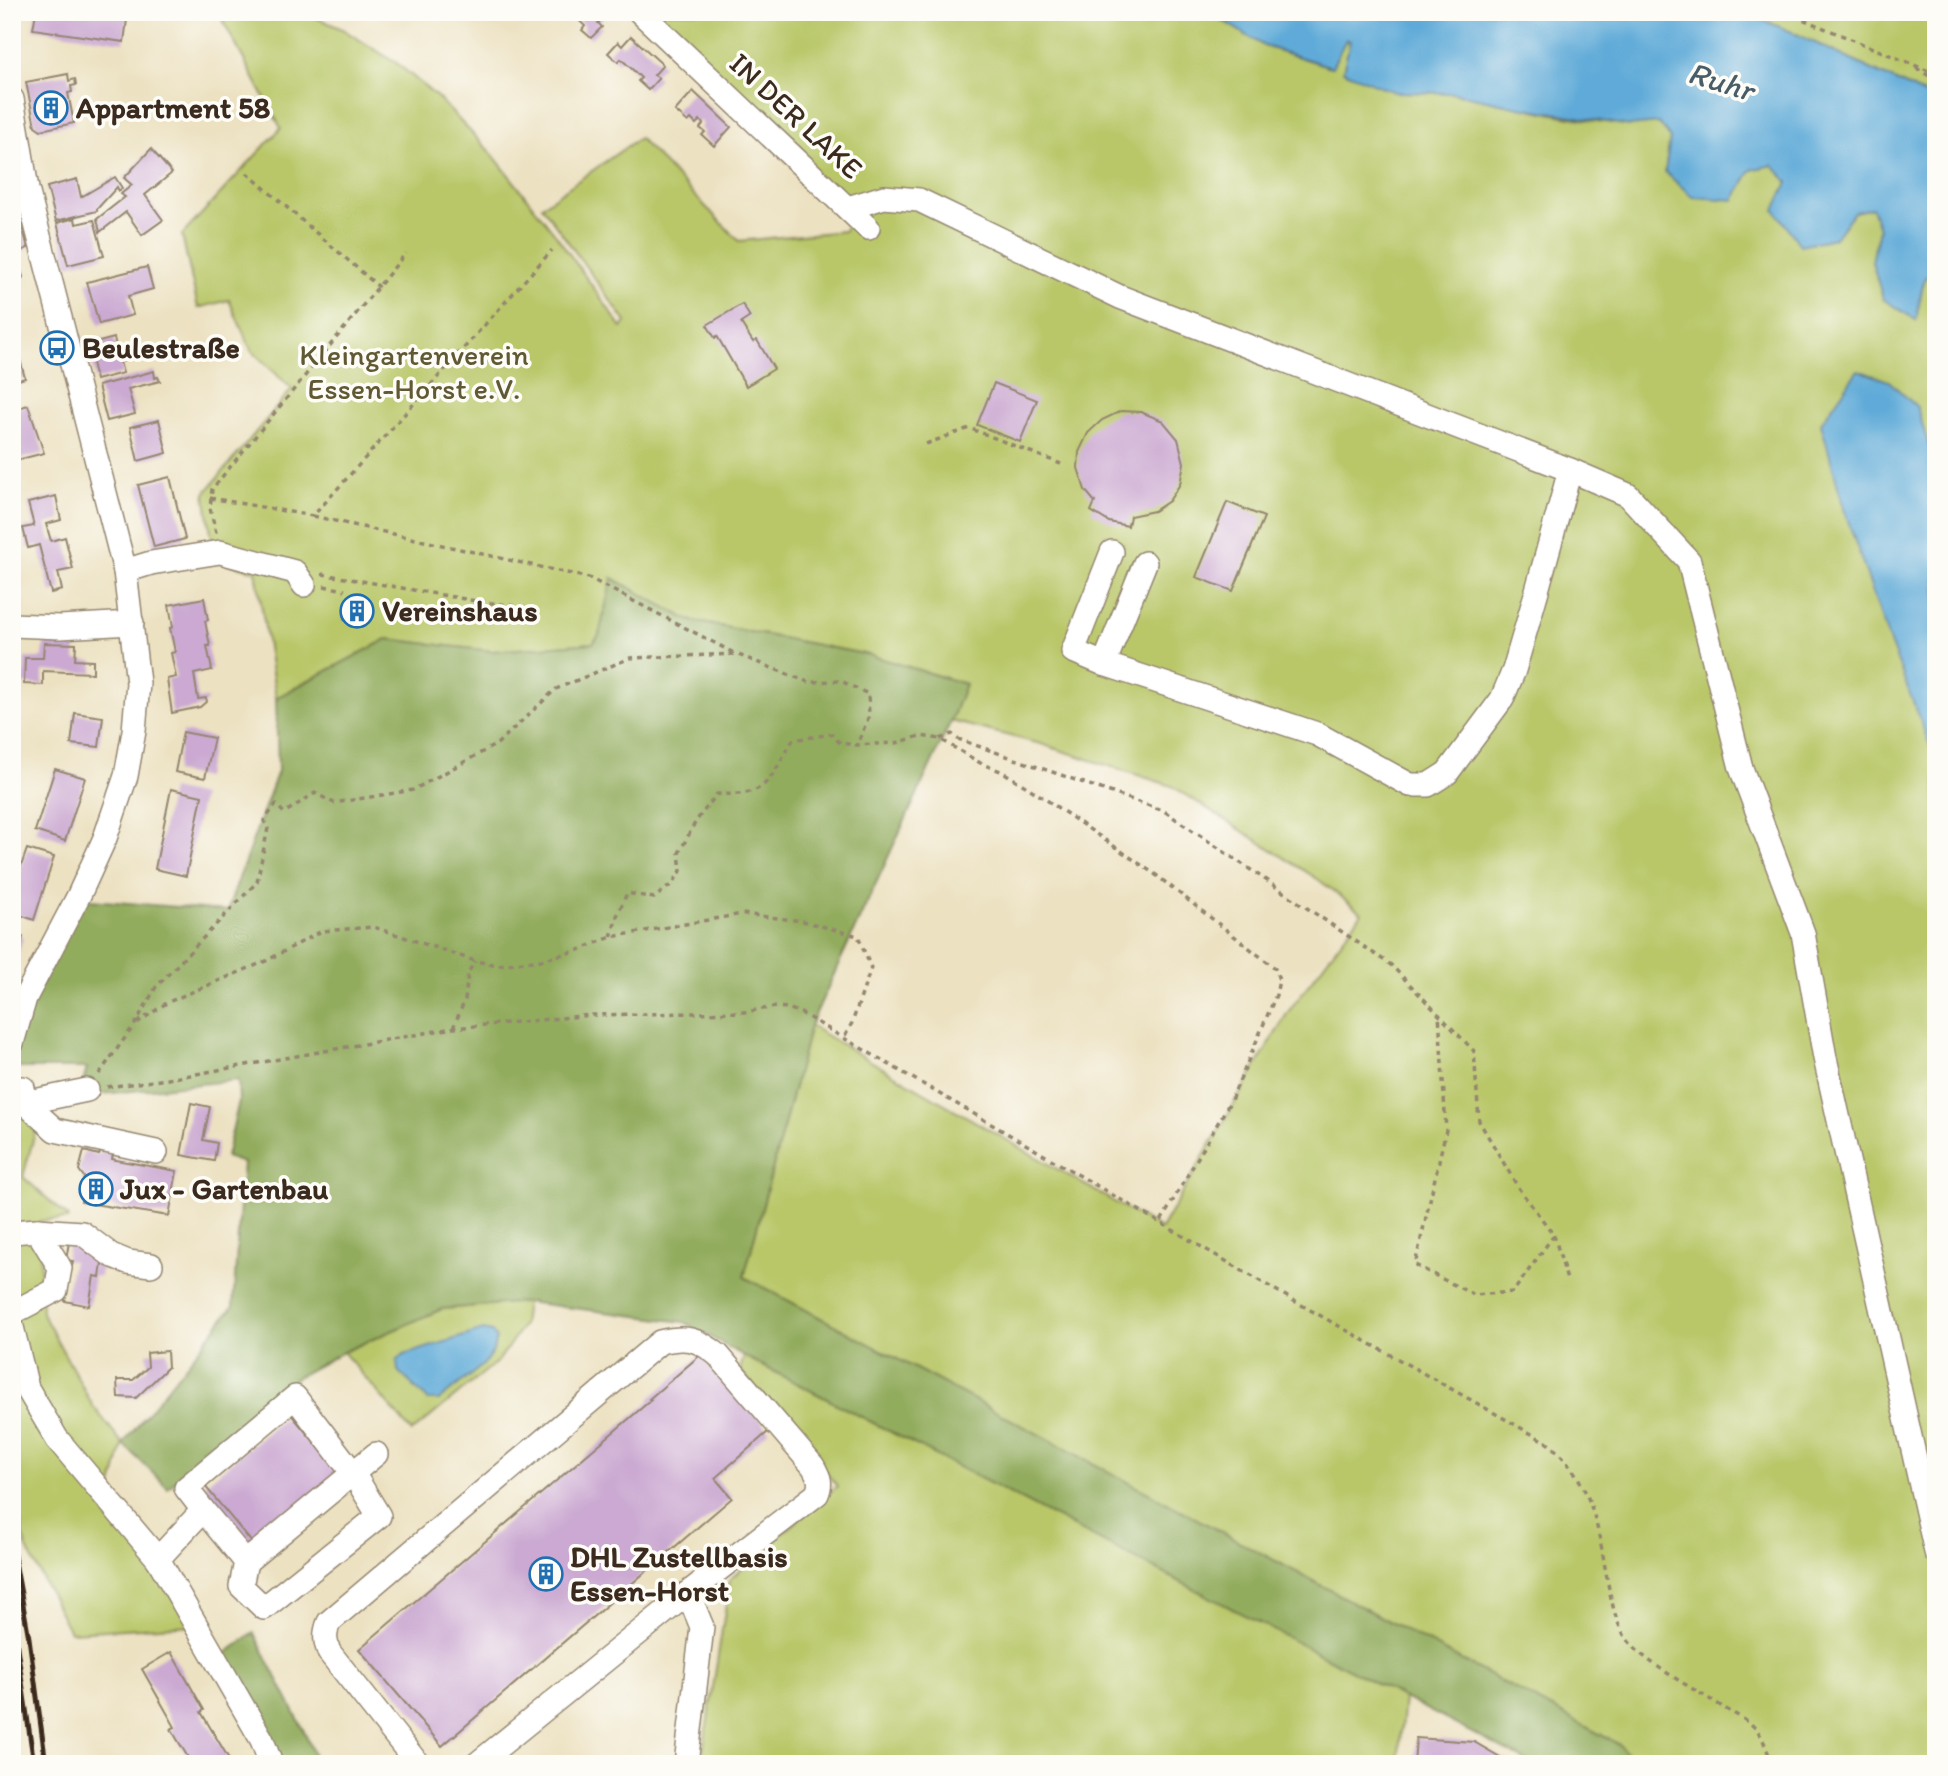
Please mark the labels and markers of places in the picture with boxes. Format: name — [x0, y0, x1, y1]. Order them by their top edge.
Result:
building icon: Appartment 58 — [32, 89, 70, 127]
place label: Appartment 58 — [75, 89, 271, 126]
bus stop icon: Beulestraße — [38, 329, 76, 367]
place label: Beulestraße — [82, 329, 240, 366]
building icon: Vereinshaus — [338, 592, 376, 630]
place label: Vereinshaus — [382, 592, 538, 629]
building icon: Jux - Gartenbau — [77, 1170, 115, 1208]
place label: Jux - Gartenbau — [119, 1170, 329, 1207]
place label: DHL Zustellbasis Essen-Horst — [570, 1538, 788, 1609]
building icon: DHL Zustellbasis Essen-Horst — [527, 1555, 565, 1593]

